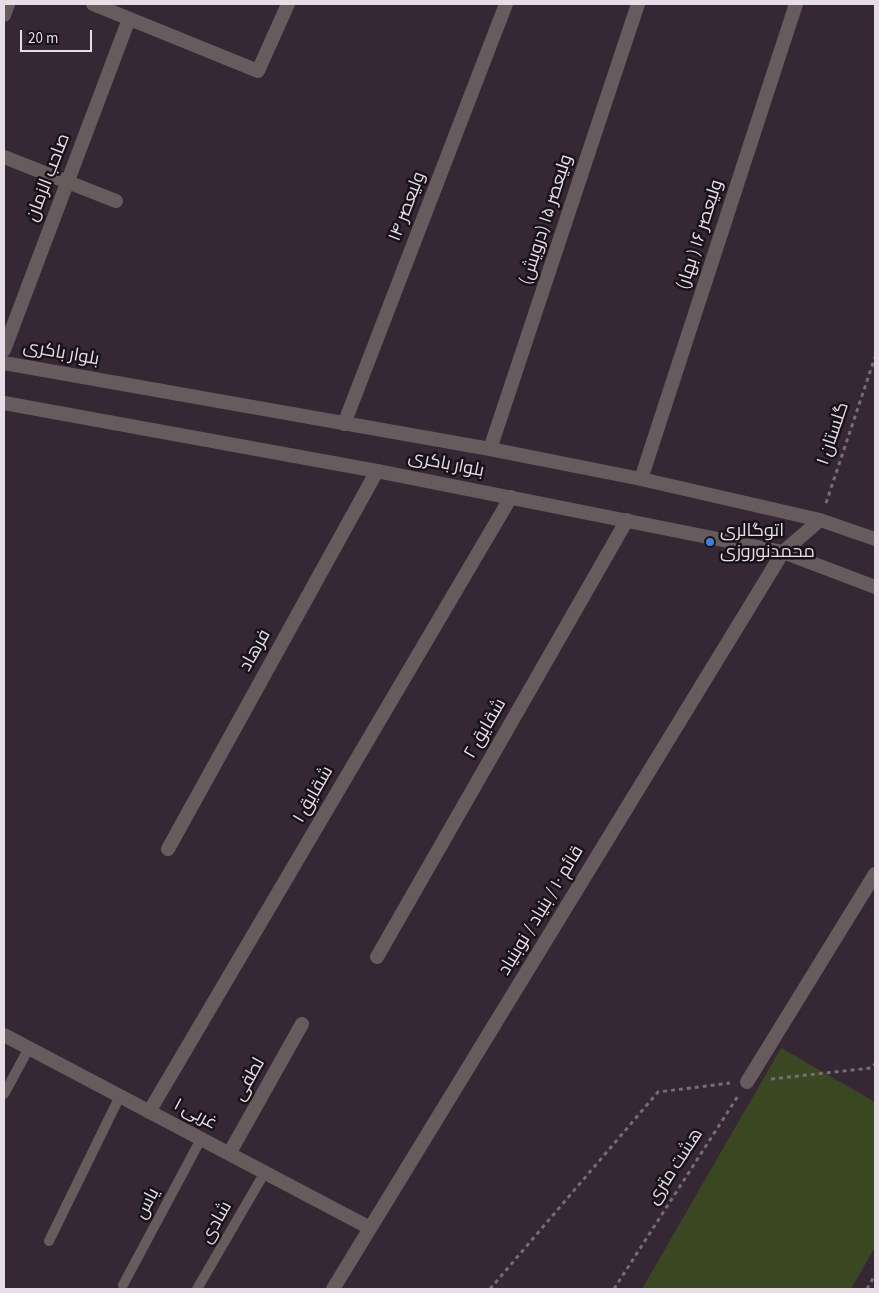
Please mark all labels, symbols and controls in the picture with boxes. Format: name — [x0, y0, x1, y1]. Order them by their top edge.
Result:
scale bar — [22, 20, 95, 52]
text: 20 m — [28, 28, 58, 49]
street label: صاحب الزمان — [22, 131, 76, 225]
street label: ولیعصر ۱۵ (درویش) — [516, 152, 578, 288]
street label: ولیعصر ۱۴ — [385, 169, 431, 245]
street label: ولیعصر ۱۶ ( بهار) — [673, 177, 729, 293]
street label: بلوار باکری — [21, 337, 101, 371]
street label: گلستان ۱ — [813, 400, 855, 468]
street label: بلوار باکری — [406, 447, 486, 483]
place label: اتوگالری محمدنوروزی — [720, 521, 815, 564]
marker: اتوگالری محمدنوروزی — [704, 536, 716, 548]
street label: فرهاد — [236, 626, 276, 676]
street label: شقایق ۲ — [460, 695, 512, 763]
street label: شقایق ۱ — [289, 763, 339, 827]
street label: قائم ۱۰ / بنیاد / نوبنیاد — [495, 842, 589, 980]
street label: لطفی — [229, 1055, 271, 1105]
street label: ۱ غربی — [170, 1095, 220, 1135]
street label: هشت متری — [643, 1125, 709, 1209]
street label: یاس — [131, 1185, 165, 1223]
street label: شادی — [196, 1198, 238, 1248]

